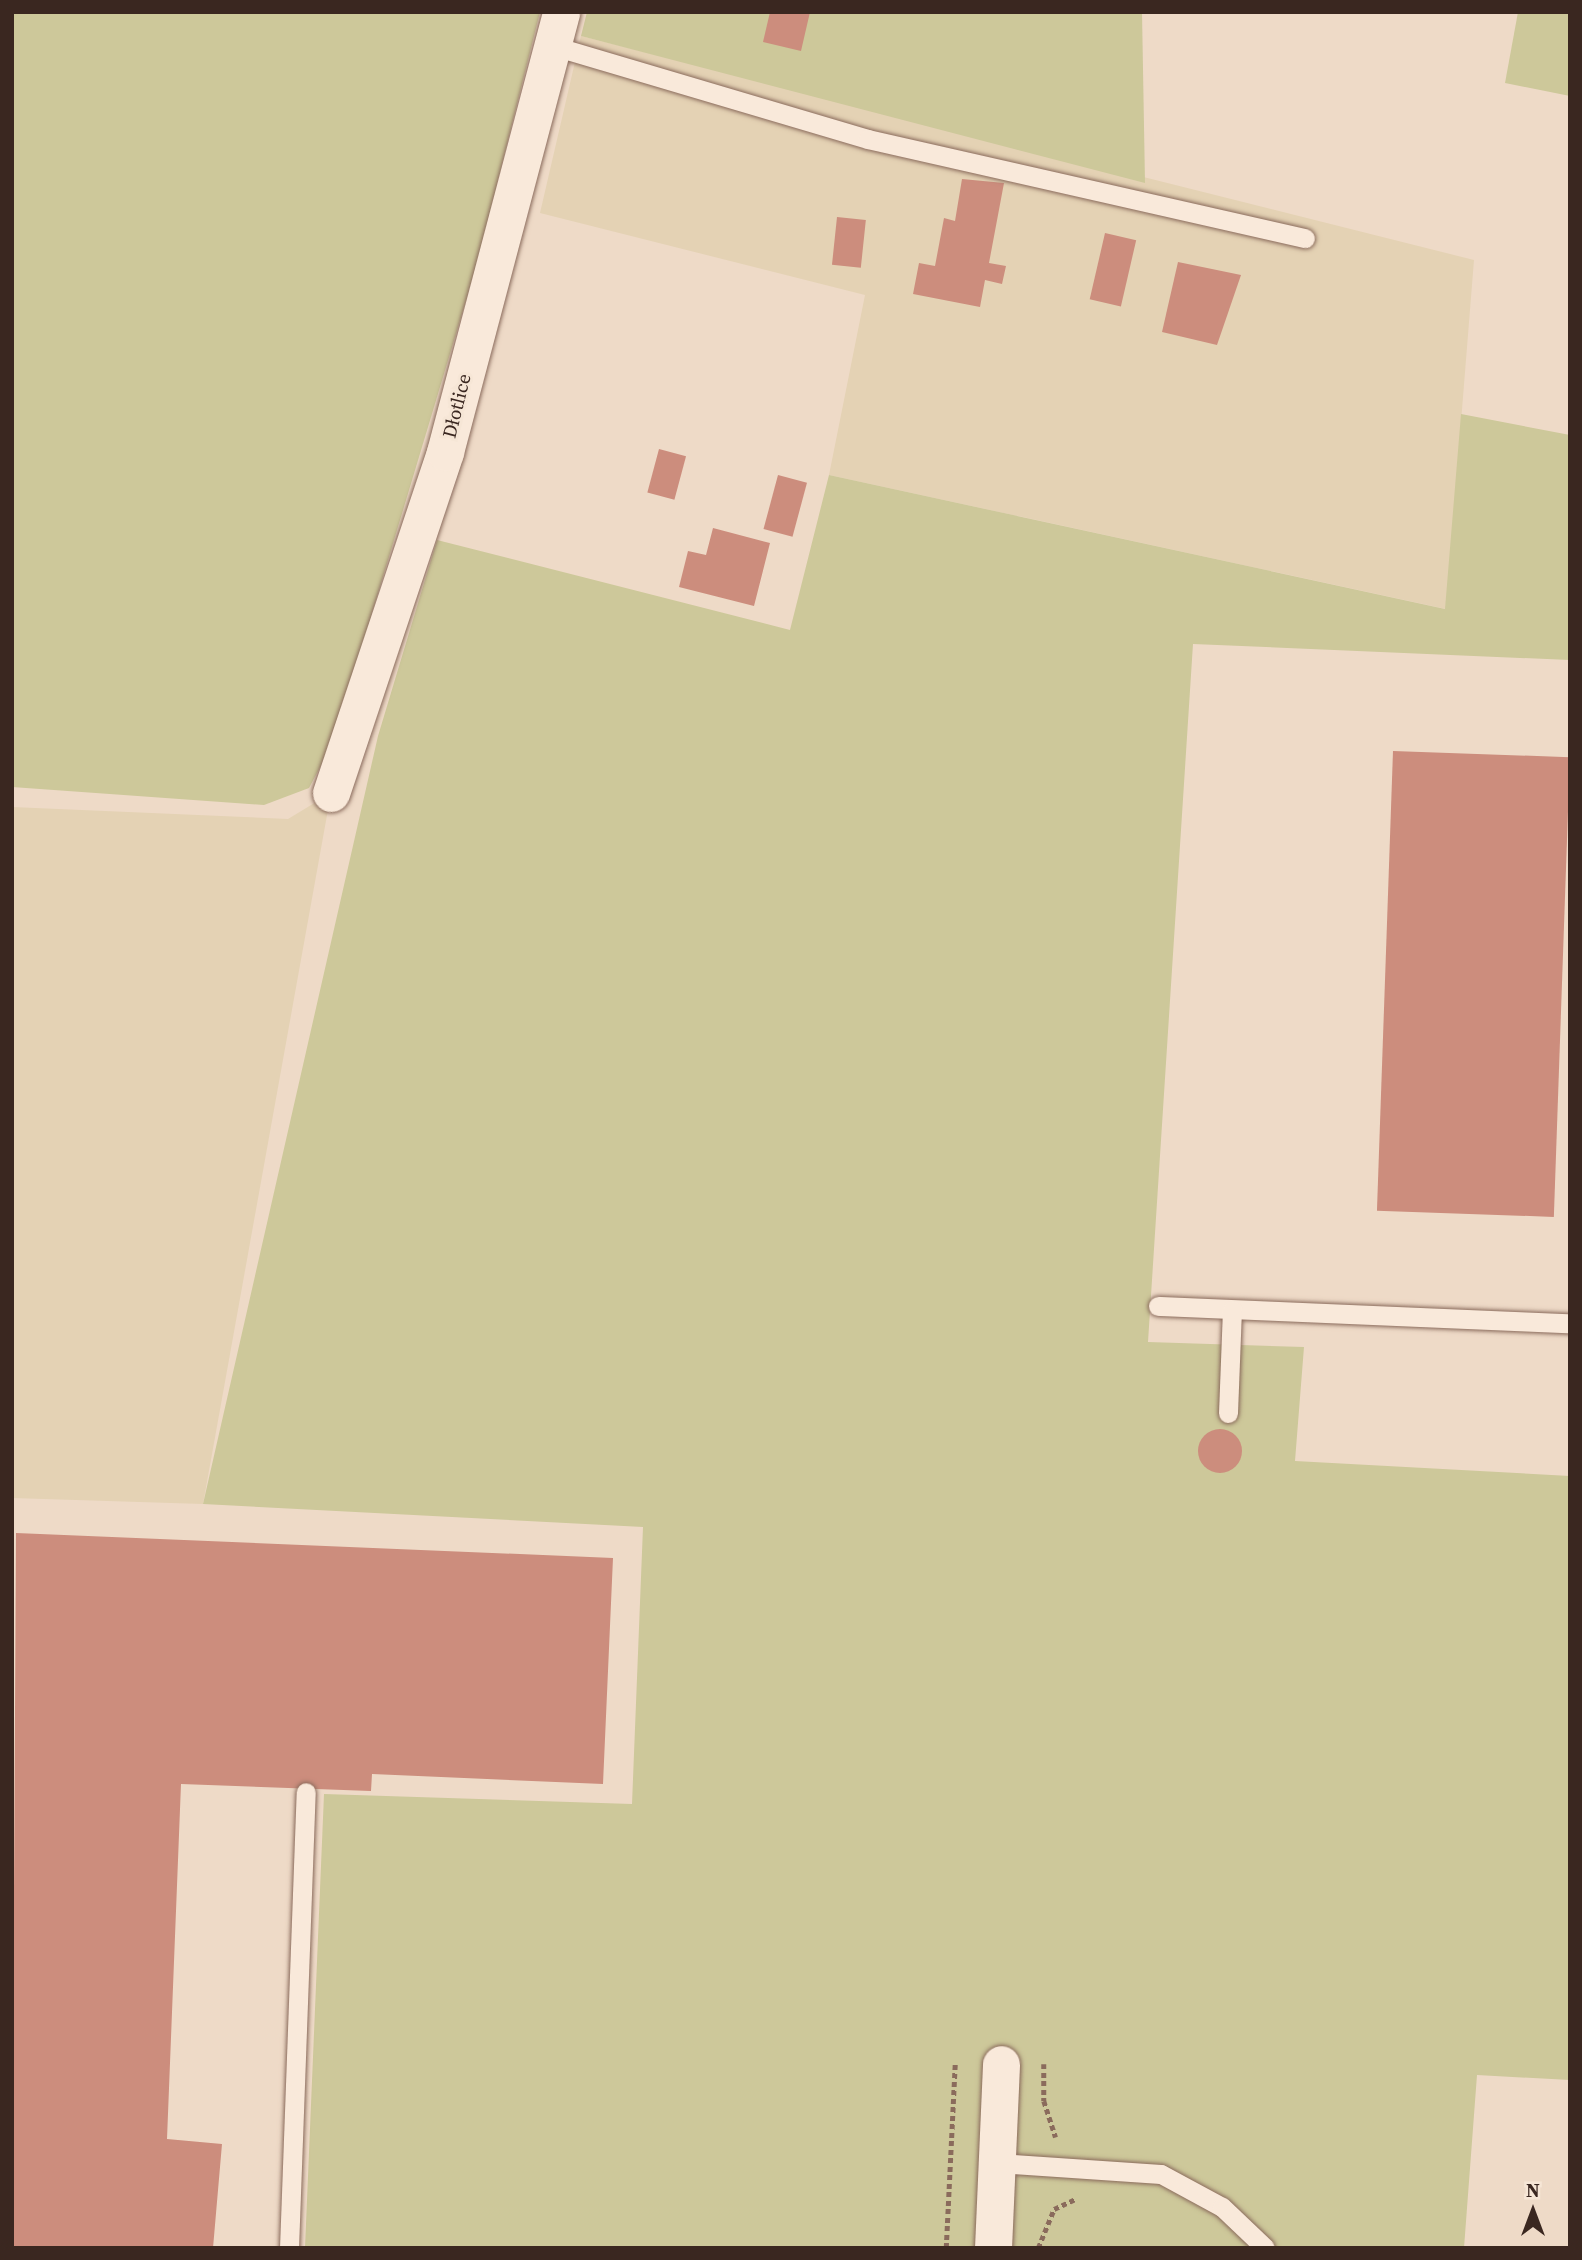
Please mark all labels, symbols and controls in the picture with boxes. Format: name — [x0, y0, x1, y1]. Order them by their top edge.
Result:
street label: Dłotlice — [438, 371, 476, 441]
north arrow — [1498, 2176, 1568, 2246]
text: N — [1526, 2177, 1540, 2203]

